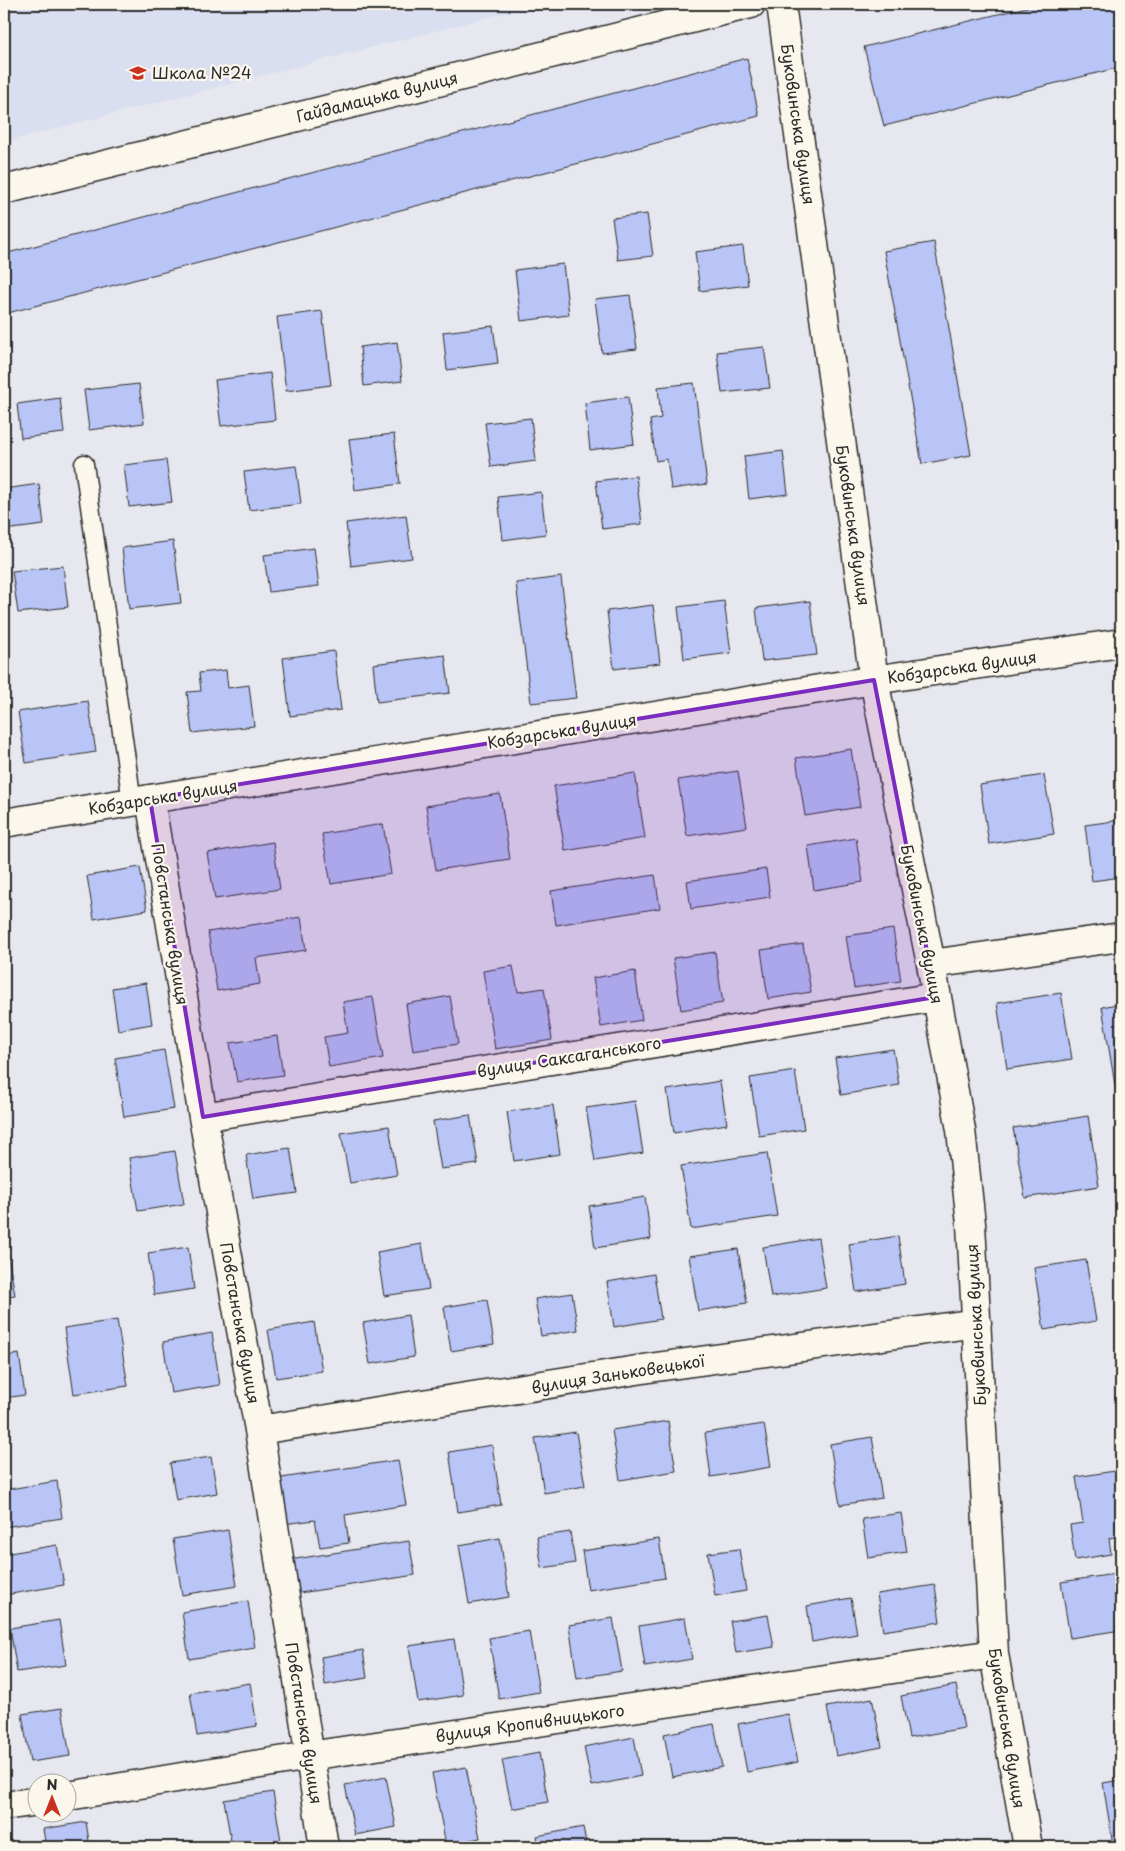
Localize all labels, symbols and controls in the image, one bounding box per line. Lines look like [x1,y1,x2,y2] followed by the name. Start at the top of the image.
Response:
[776,42,822,206] street label: Буковинська вулиця
[152,60,252,84] place label: Школа №24
[128,63,148,83] school or university icon: Школа №24
[293,64,460,128] street label: Гайдамацька вулиця
[831,443,877,607] street label: Буковинська вулиця
[886,644,1038,688] street label: Кобзарська вулиця
[486,706,638,754] street label: Кобзарська вулиця
[87,772,239,820] street label: Кобзарська вулиця
[146,841,196,1007] street label: Повстанська вулиця
[896,842,950,1006] street label: Буковинська вулиця
[475,1030,663,1082] street label: вулиця Саксаганського
[215,1240,267,1405] street label: Повстанська вулиця
[959,1243,991,1407] street label: Буковинська вулиця
[529,1347,708,1399] street label: вулиця Заньковецької
[280,1640,330,1806] street label: Повстанська вулиця
[983,1646,1033,1810] street label: Буковинська вулиця
[434,1697,626,1747] street label: вулиця Кропивницького
[28,1774,78,1824] north arrow
[46,1774,58,1795] text: N

